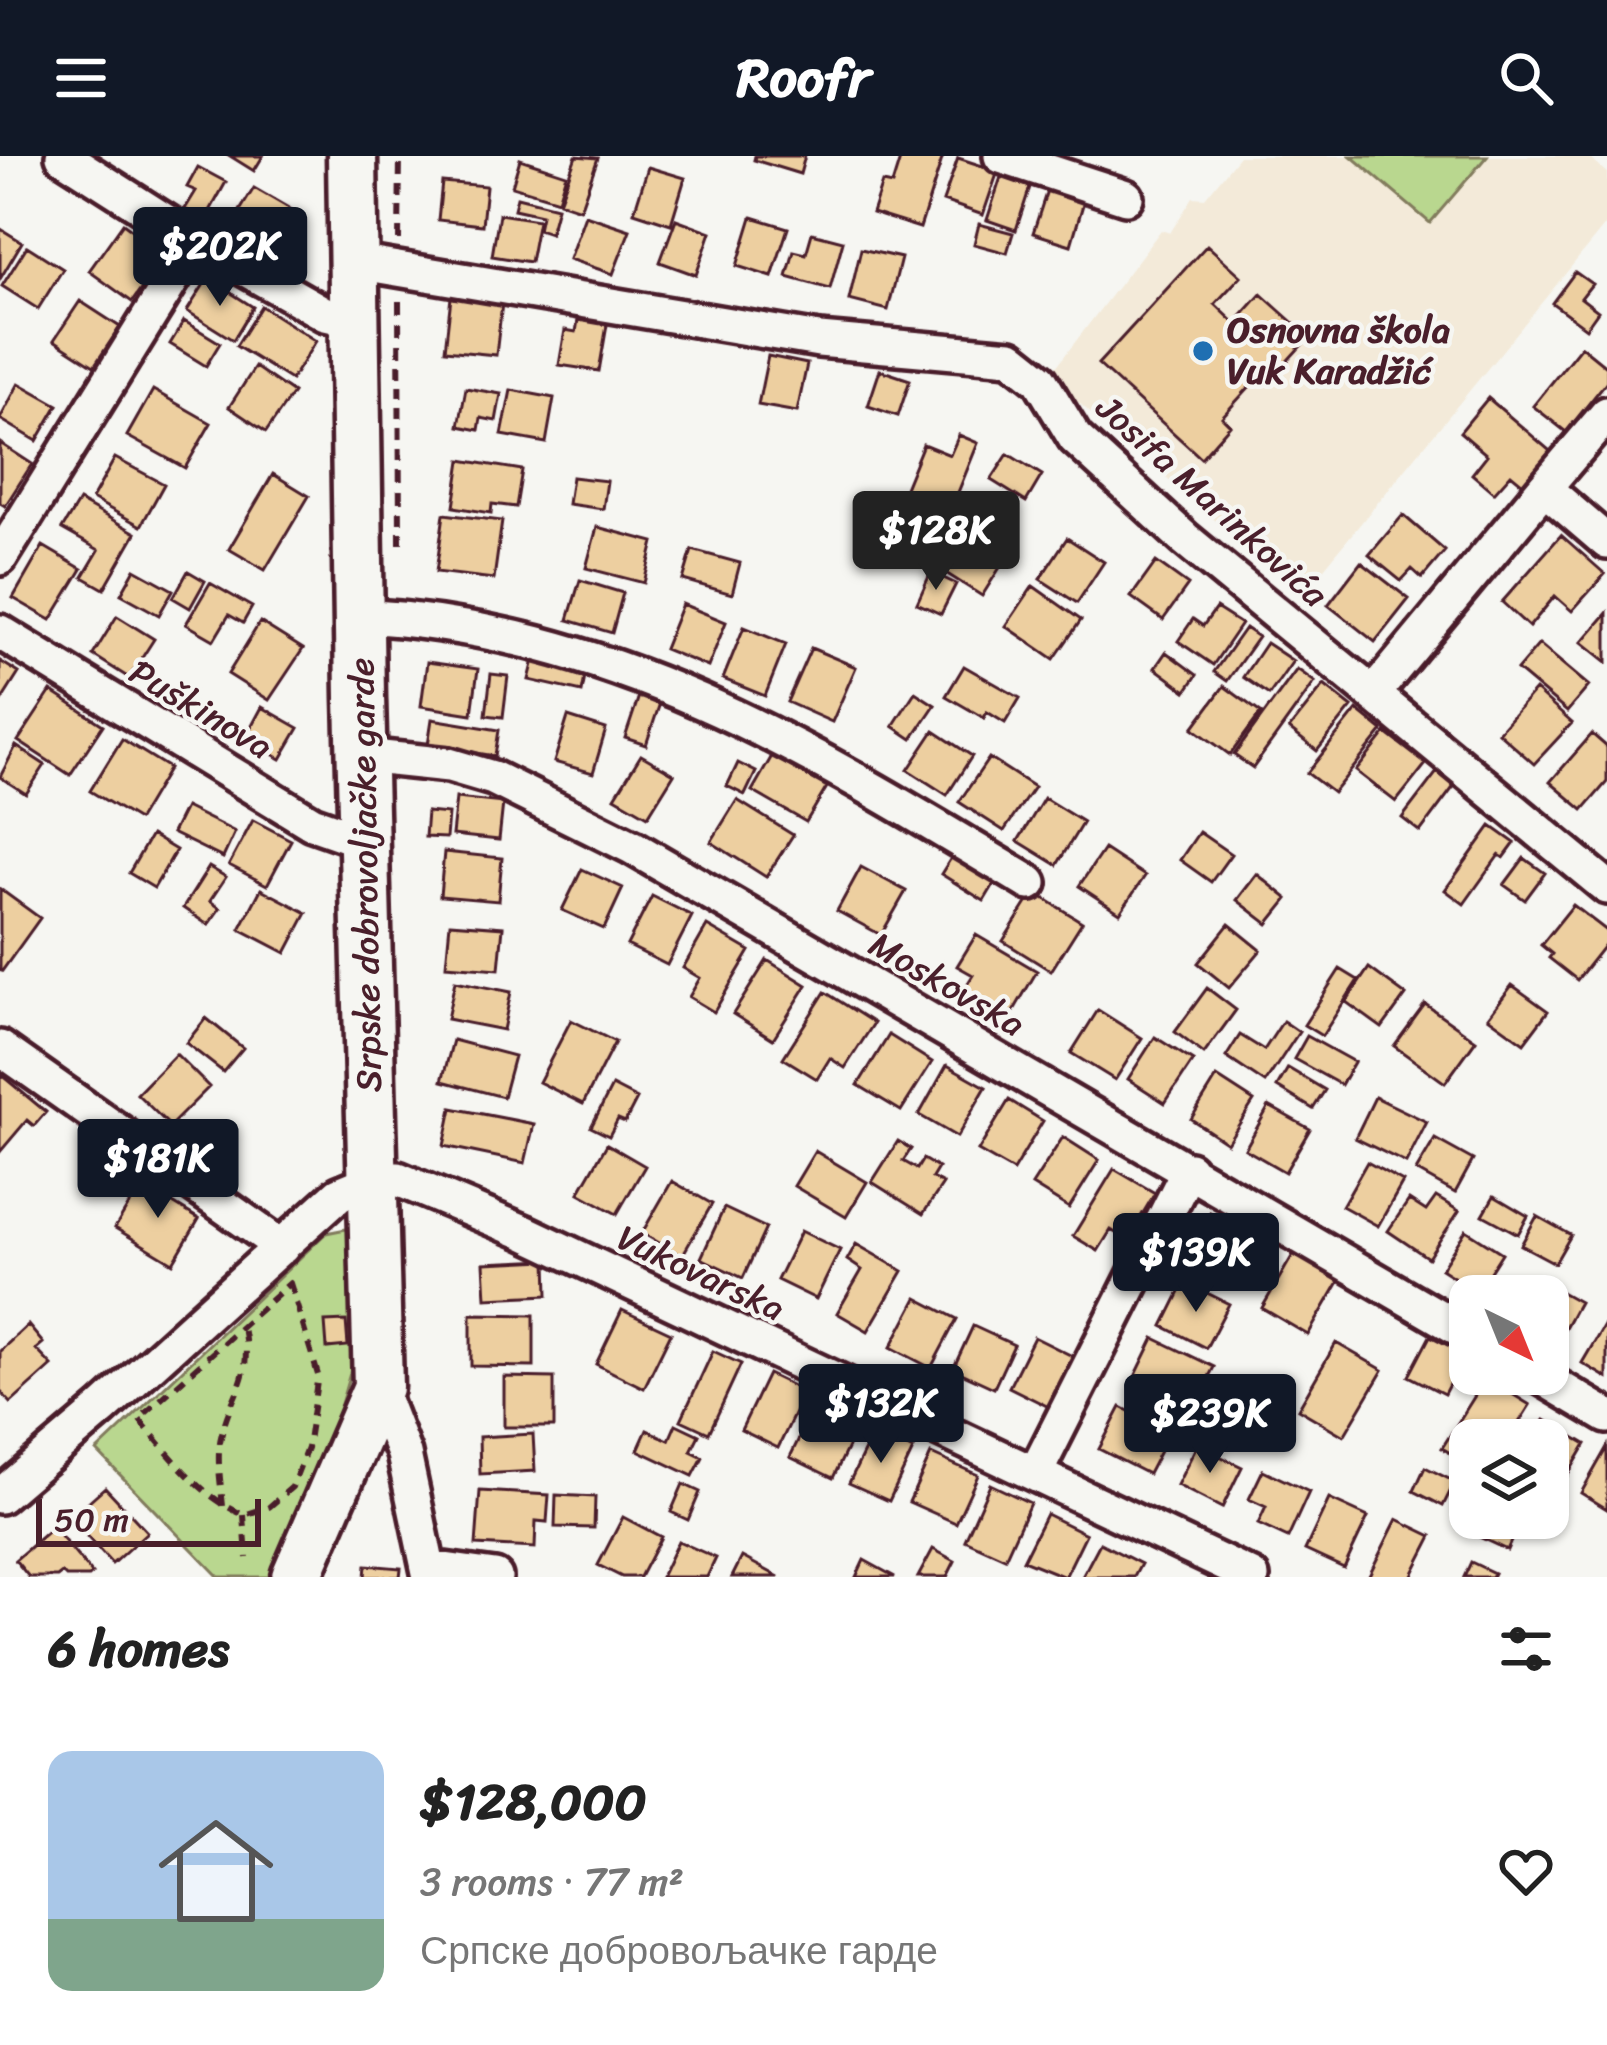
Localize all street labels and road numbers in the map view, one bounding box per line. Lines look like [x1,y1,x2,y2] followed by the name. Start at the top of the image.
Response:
[1079,377,1344,624] street label: Josifa Marinkovića
[116,641,286,777] street label: Puškinova
[329,657,401,1093] street label: Srpske dobrovoljačke garde
[856,913,1038,1055] street label: Moskovska
[606,1206,796,1340] street label: Vukovarska

